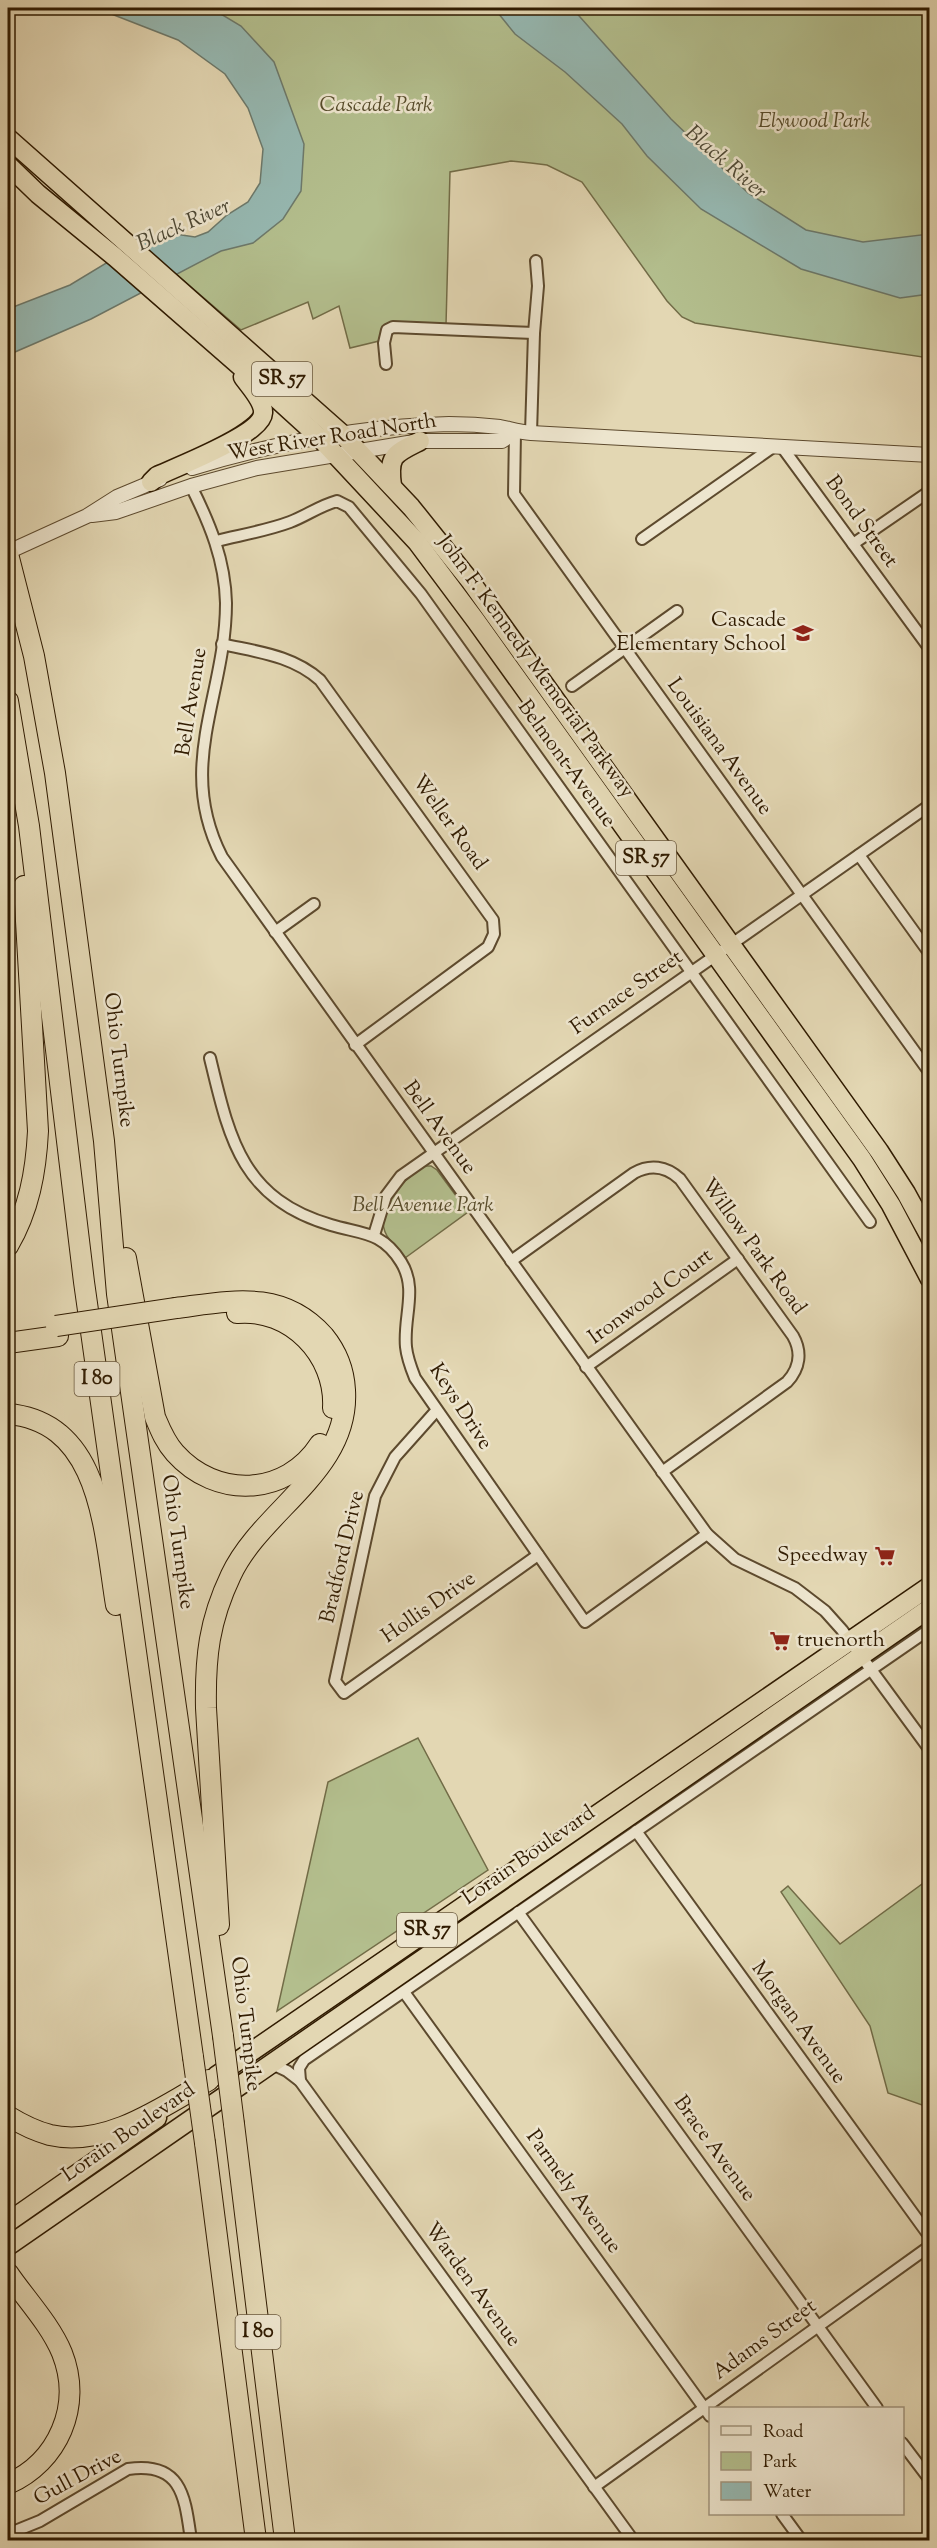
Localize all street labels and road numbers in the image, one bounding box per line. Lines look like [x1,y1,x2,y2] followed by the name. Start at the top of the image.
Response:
[252,362,312,396] road number: SR 57
[225,407,439,469] street label: West River Road North
[817,470,905,574] street label: Bond Street
[429,528,641,805] street label: John F. Kennedy Memorial Parkway
[169,646,215,758] street label: Bell Avenue
[659,672,779,822] street label: Louisiana Avenue
[509,694,623,834] street label: Belmont Avenue
[404,769,494,877] street label: Weller Road
[616,841,676,875] road number: SR 57
[565,943,689,1043] street label: Furnace Street
[95,991,141,1129] street label: Ohio Turnpike
[395,1075,483,1181] street label: Bell Avenue
[693,1172,813,1322] street label: Willow Park Road
[583,1242,719,1352] street label: Ironwood Court
[421,1358,499,1456] street label: Keys Drive
[74,1362,120,1396] road number: I 80
[153,1473,201,1611] street label: Ohio Turnpike
[313,1488,373,1626] street label: Bradford Drive
[376,1564,482,1652] street label: Hollis Drive
[456,1799,602,1913] street label: Lorain Boulevard
[397,1913,457,1947] road number: SR 57
[222,1955,268,2093] street label: Ohio Turnpike
[743,1955,853,2091] street label: Morgan Avenue
[56,2076,202,2190] street label: Lorain Boulevard
[665,2090,763,2208] street label: Brace Avenue
[518,2124,628,2260] street label: Parmely Avenue
[416,2216,528,2354] street label: Warden Avenue
[707,2292,823,2388] street label: Adams Street
[236,2315,280,2349] road number: I 80
[29,2442,127,2514] street label: Gull Drive

